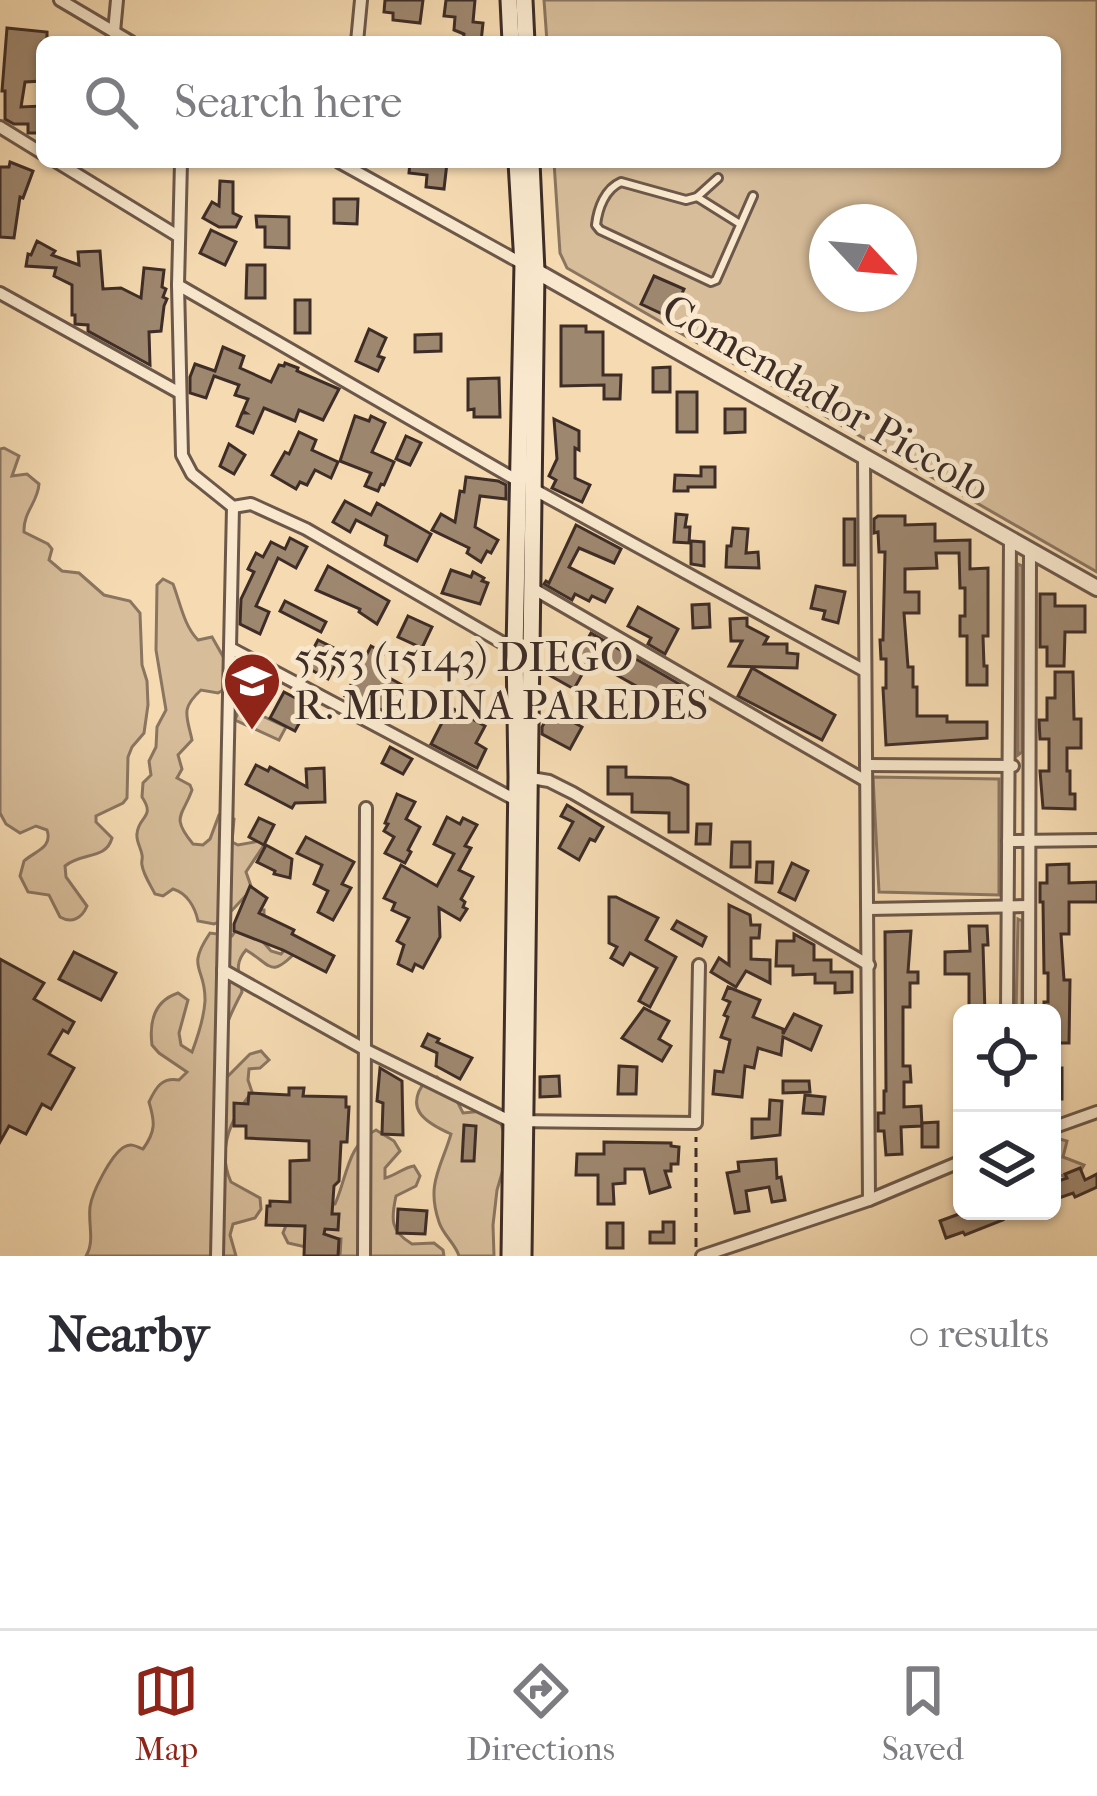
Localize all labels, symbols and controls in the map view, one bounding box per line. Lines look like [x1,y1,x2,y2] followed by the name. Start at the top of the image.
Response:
[36,36,1061,168] search box
[78,69,144,135] icon: search
[174,76,402,129] text: Search here
[809,204,917,312] north arrow
[653,284,999,512] street label: Comendador Piccolo
[294,633,708,730] place label: 5553 (15143) DIEGO R. MEDINA PAREDES
[221,650,283,732] school or university icon: 5553 (15143) DIEGO R. MEDINA PAREDES
[953,1004,1061,1220] map controls
[953,1004,1061,1112] button: locate
[953,1112,1061,1220] button: layers
[48,1304,209,1364] text: Nearby
[908,1311,1049,1357] text: 0 results
[133,1658,199,1769] tab: Map
[466,1658,615,1769] tab: Directions
[882,1658,964,1769] tab: Saved

